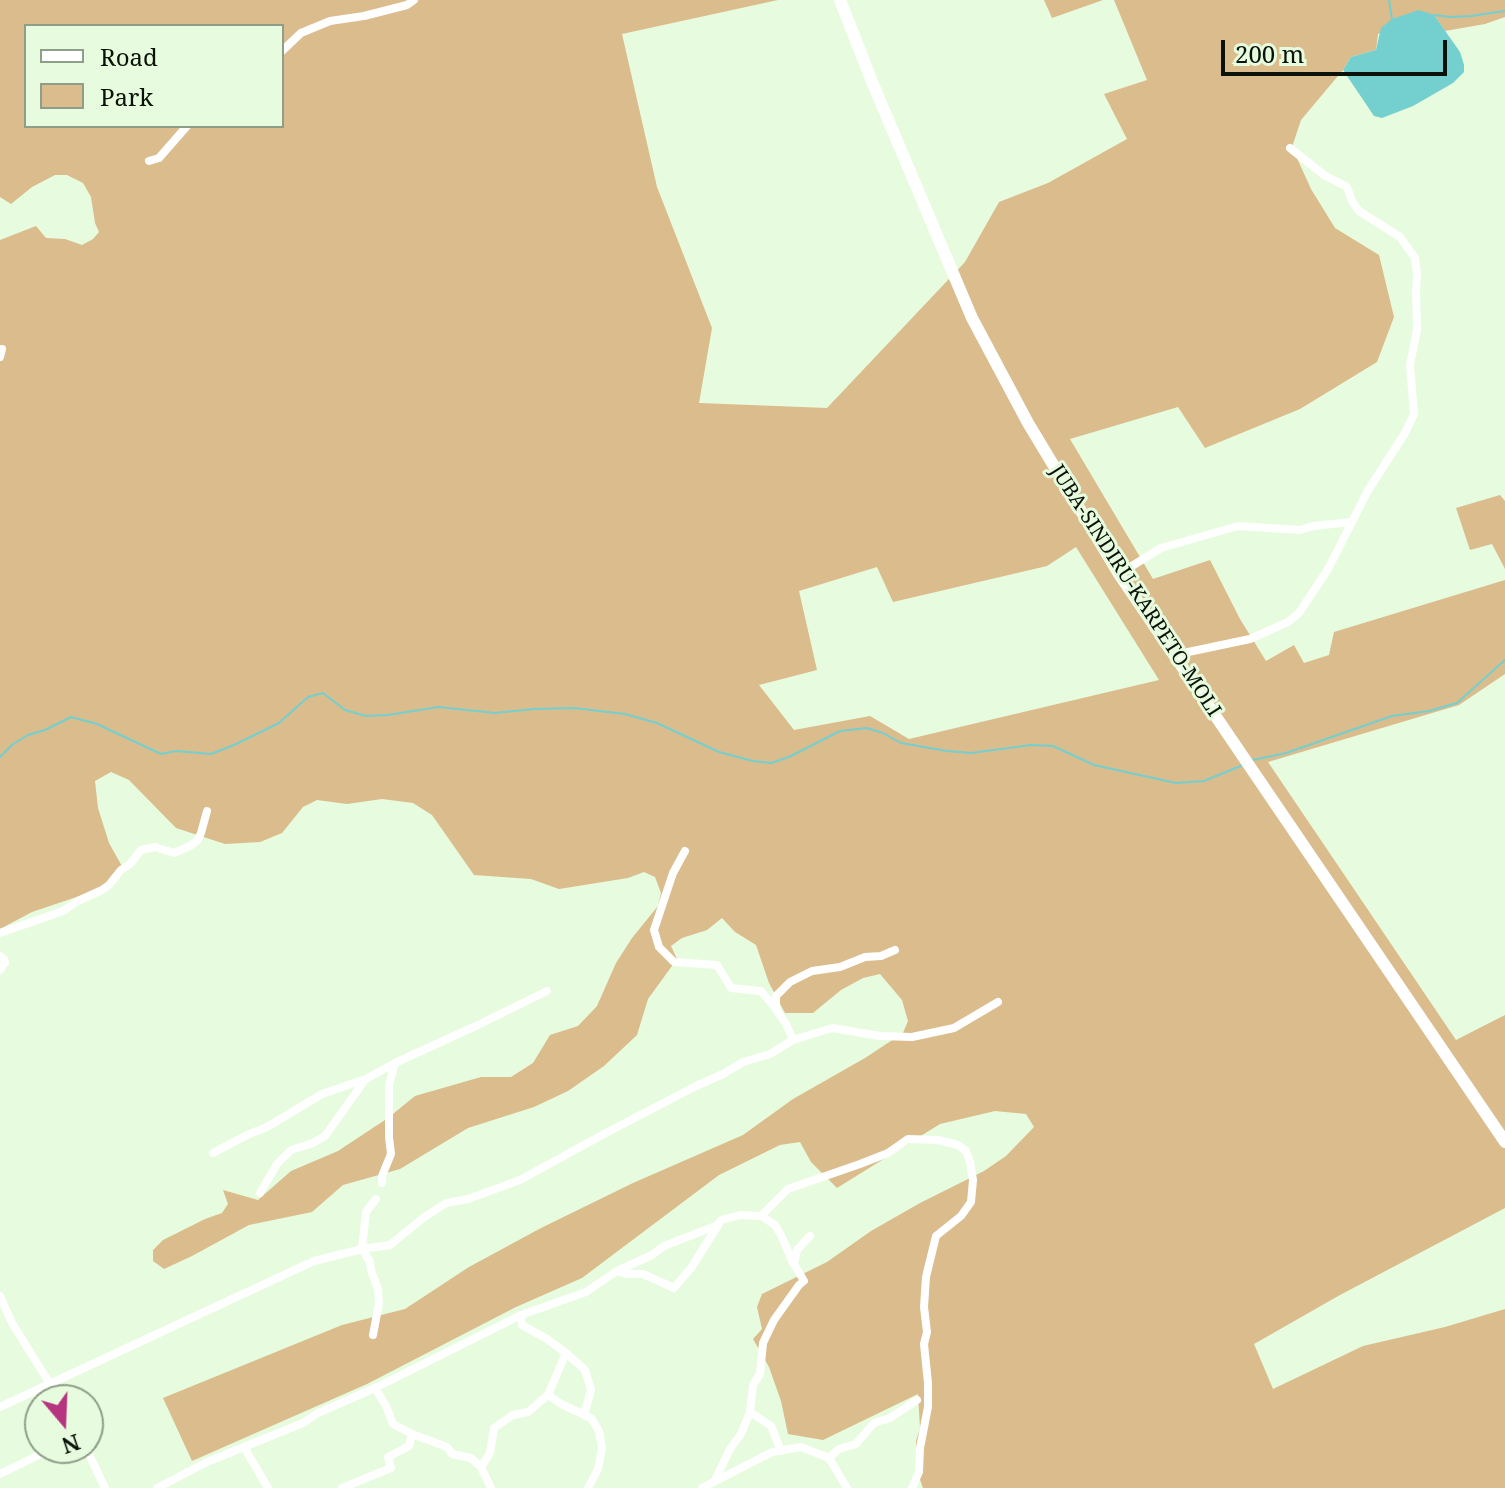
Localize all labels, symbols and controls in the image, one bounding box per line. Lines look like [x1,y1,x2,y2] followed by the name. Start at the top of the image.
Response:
[24,24,284,128] legend
[1225,24,1451,74] scale bar
[1235,37,1304,70] text: 200 m
[100,40,158,73] text: Road
[100,80,153,113] text: Park
[1045,461,1225,721] street label: JUBA-SINDIRU-KARPETO-MOLI
[24,1384,104,1464] north arrow
[58,1428,84,1462] text: N

